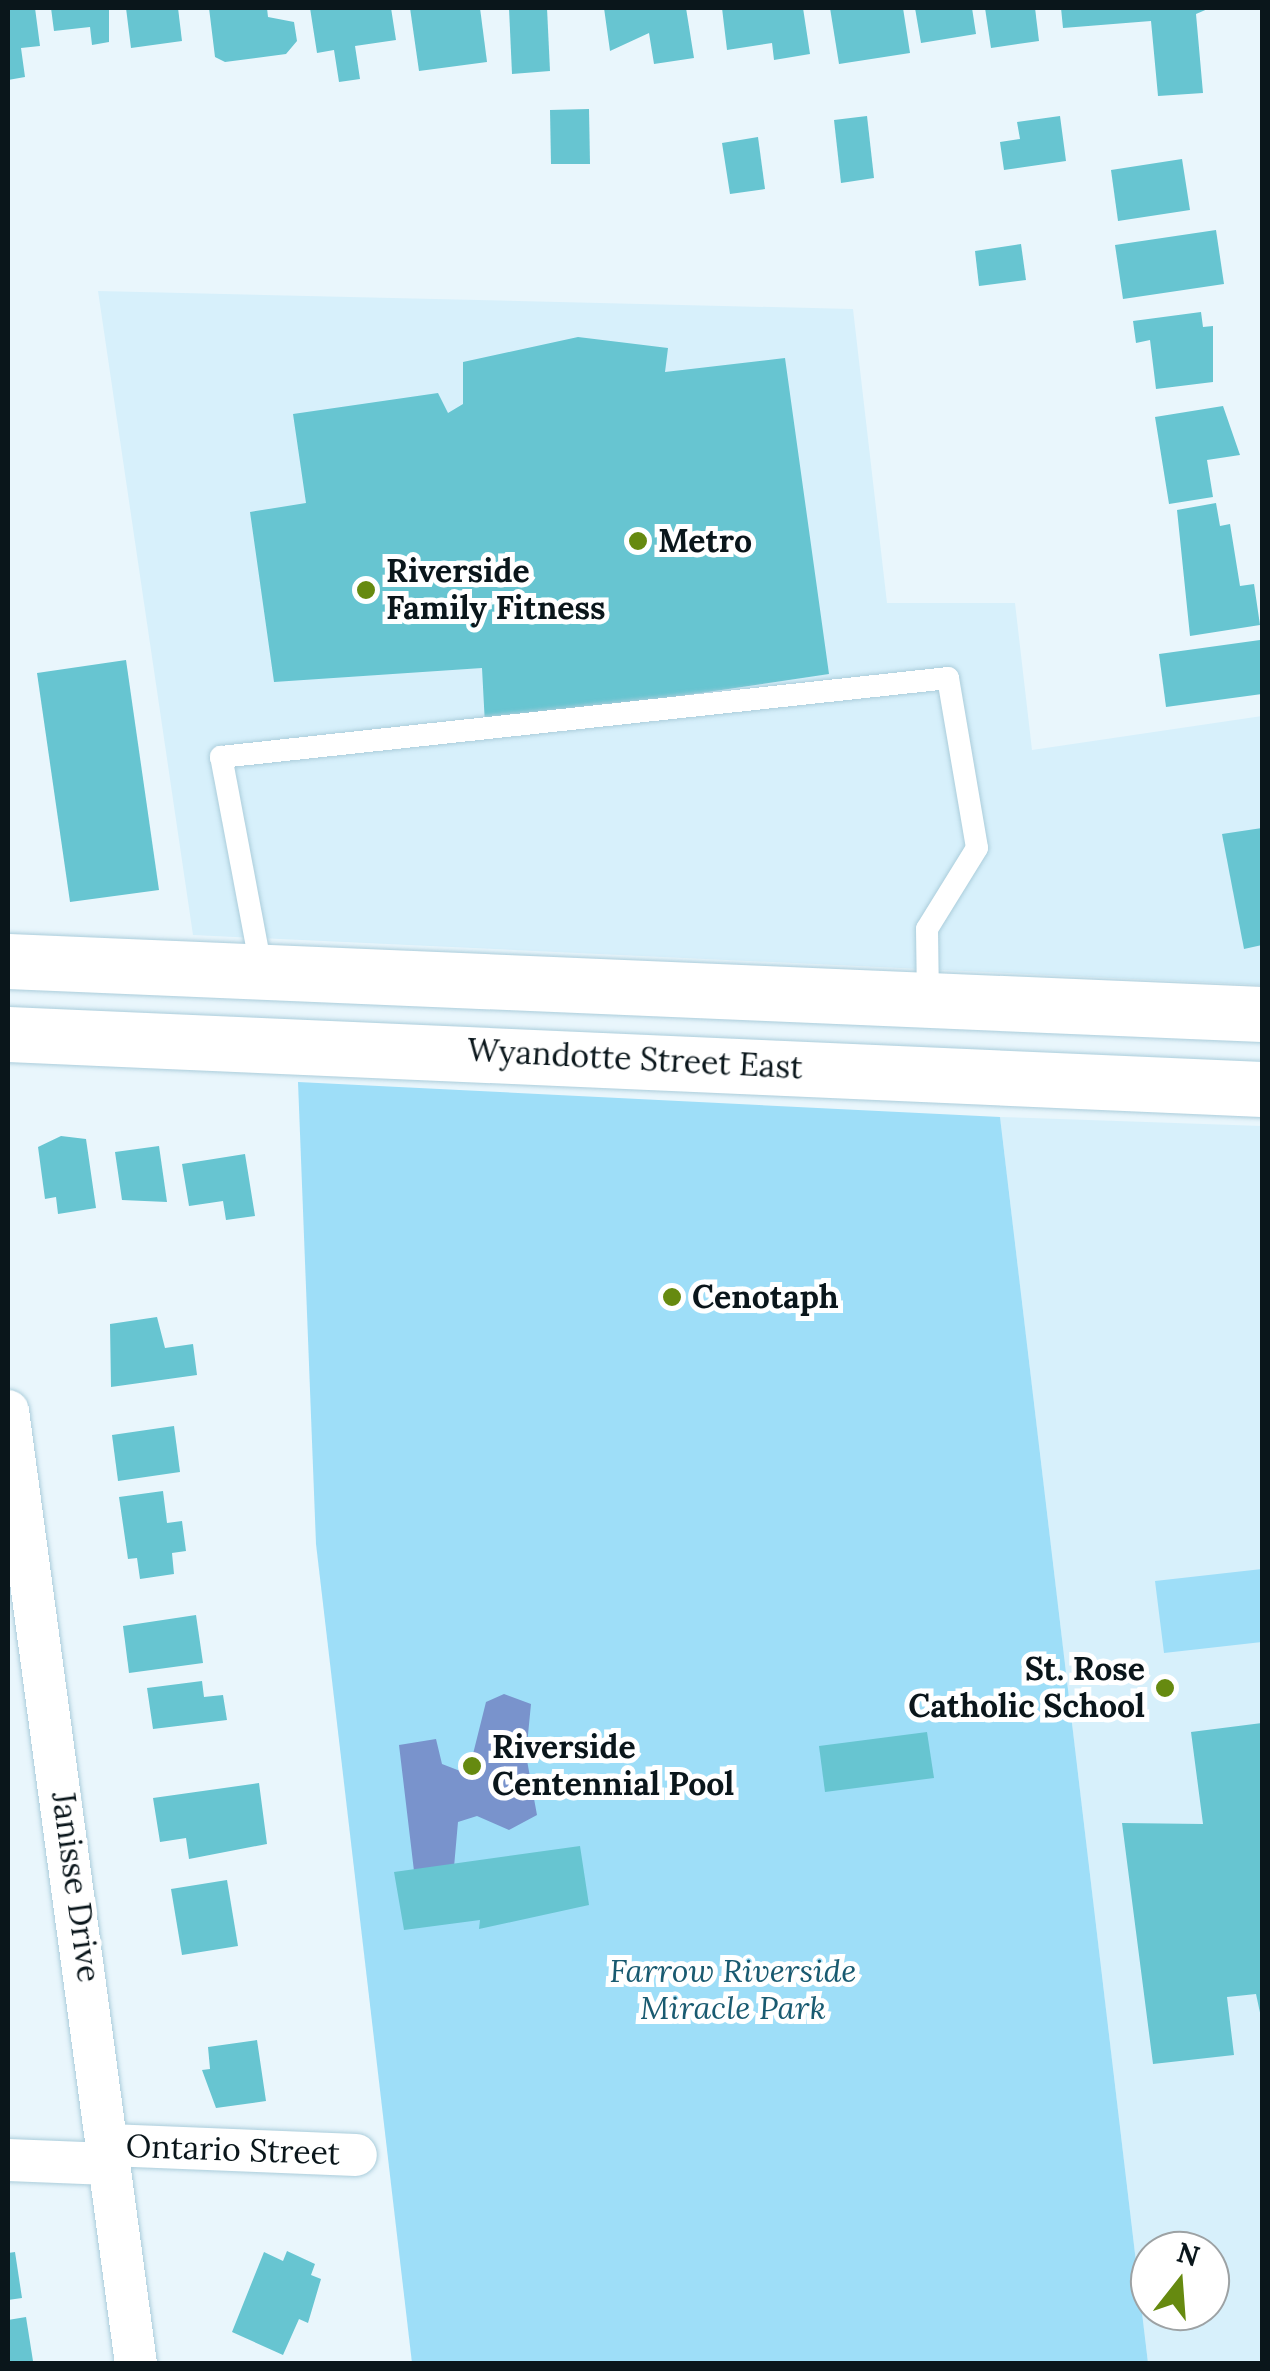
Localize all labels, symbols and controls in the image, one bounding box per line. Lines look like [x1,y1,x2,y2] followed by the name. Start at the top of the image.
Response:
[658,522,752,560] place label: Metro
[627,530,649,552] marker: Metro
[386,553,606,628] place label: Riverside Family Fitness
[355,579,377,601] marker: Riverside Family Fitness
[466,1031,804,1087] street label: Wyandotte Street East
[692,1278,839,1316] place label: Cenotaph
[661,1286,683,1308] marker: Cenotaph
[908,1651,1145,1726] place label: St. Rose Catholic School
[1154,1677,1176,1699] marker: St. Rose Catholic School
[492,1729,734,1804] place label: Riverside Centennial Pool
[461,1755,483,1777] marker: Riverside Centennial Pool
[44,1789,108,1985] street label: Janisse Drive
[609,1953,857,2028] park label: Farrow Riverside Miracle Park
[125,2127,341,2173] street label: Ontario Street
[1130,2231,1230,2331] north arrow
[1173,2234,1204,2275] text: N

